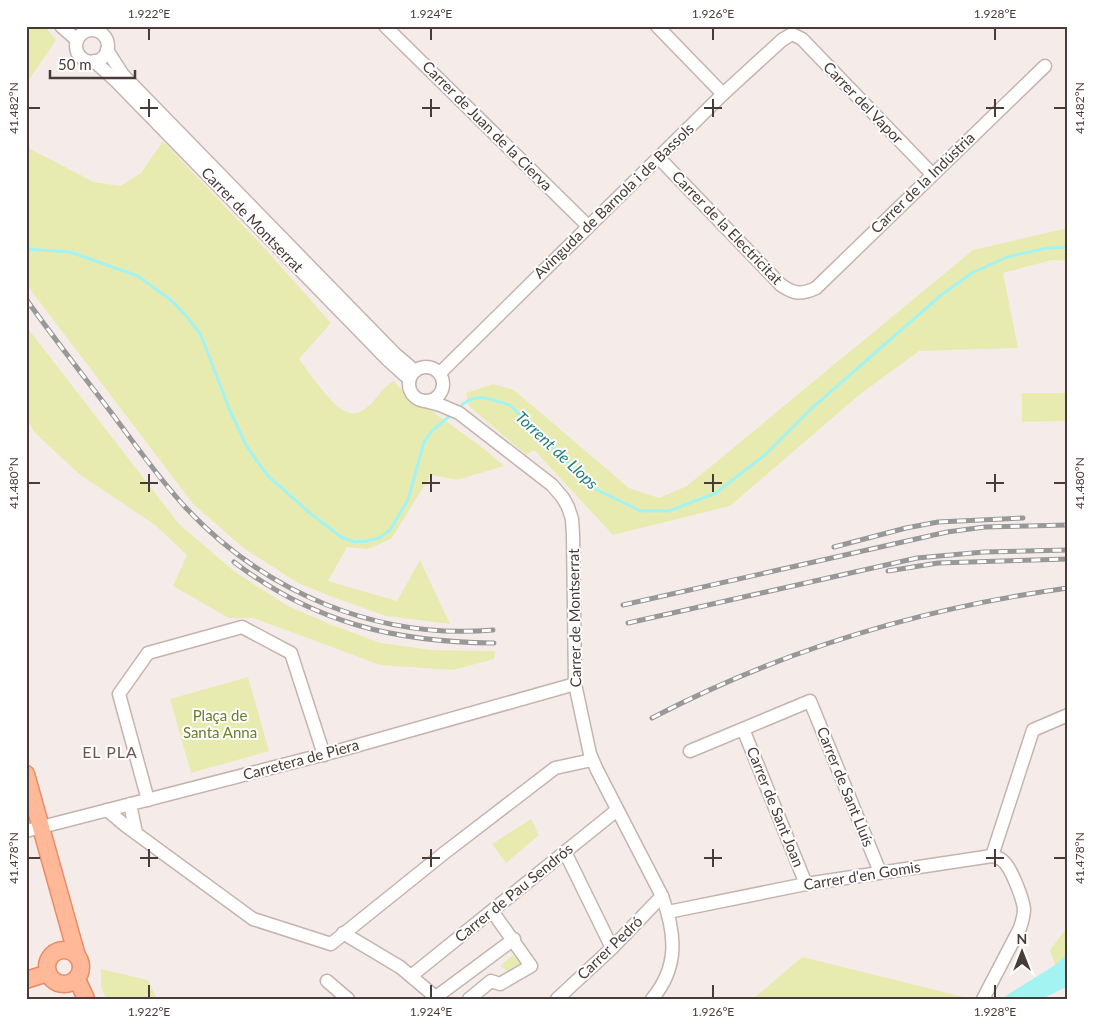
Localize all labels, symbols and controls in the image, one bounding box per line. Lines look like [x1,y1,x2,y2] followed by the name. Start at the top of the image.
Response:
[128,6,170,21] text: 1.922°E
[410,6,452,21] text: 1.924°E
[692,6,734,21] text: 1.926°E
[974,6,1016,21] text: 1.928°E
[50,48,135,80] scale bar
[58,55,92,73] text: 50 m
[419,57,556,194] street label: Carrer de Juan de la Cierva
[820,58,908,147] street label: Carrer del Vapor
[6,82,21,134] text: 41.482°N
[1072,82,1087,134] text: 41.482°N
[529,119,697,282] street label: Avinguda de Barnola i de Bassols
[867,128,978,237] street label: Carrer de la Indústria
[198,163,308,276] street label: Carrer de Montserrat
[669,167,787,288] street label: Carrer de la Electricitat
[512,407,603,493] water label: Torrent de Llops
[6,457,21,509] text: 41.480°N
[1072,457,1087,509] text: 41.480°N
[564,548,584,688] street label: Carrer de Montserrat
[183,706,257,741] park label: Plaça de Santa Anna
[814,724,878,849] street label: Carrer de Sant Lluís
[241,735,361,783] street label: Carretera de Piera
[82,742,138,761] district label: EL PLA
[744,744,808,869] street label: Carrer de Sant Joan
[6,832,21,884] text: 41.478°N
[1072,832,1087,884] text: 41.478°N
[451,839,576,945] street label: Carrer de Pau Sendrós
[802,857,922,893] street label: Carrer d'en Gomis
[573,912,646,983] street label: Carrer Pedró
[996,928,1046,978] north arrow
[1017,930,1027,947] text: N
[128,1004,170,1019] text: 1.922°E
[410,1004,452,1019] text: 1.924°E
[692,1004,734,1019] text: 1.926°E
[974,1004,1016,1019] text: 1.928°E

